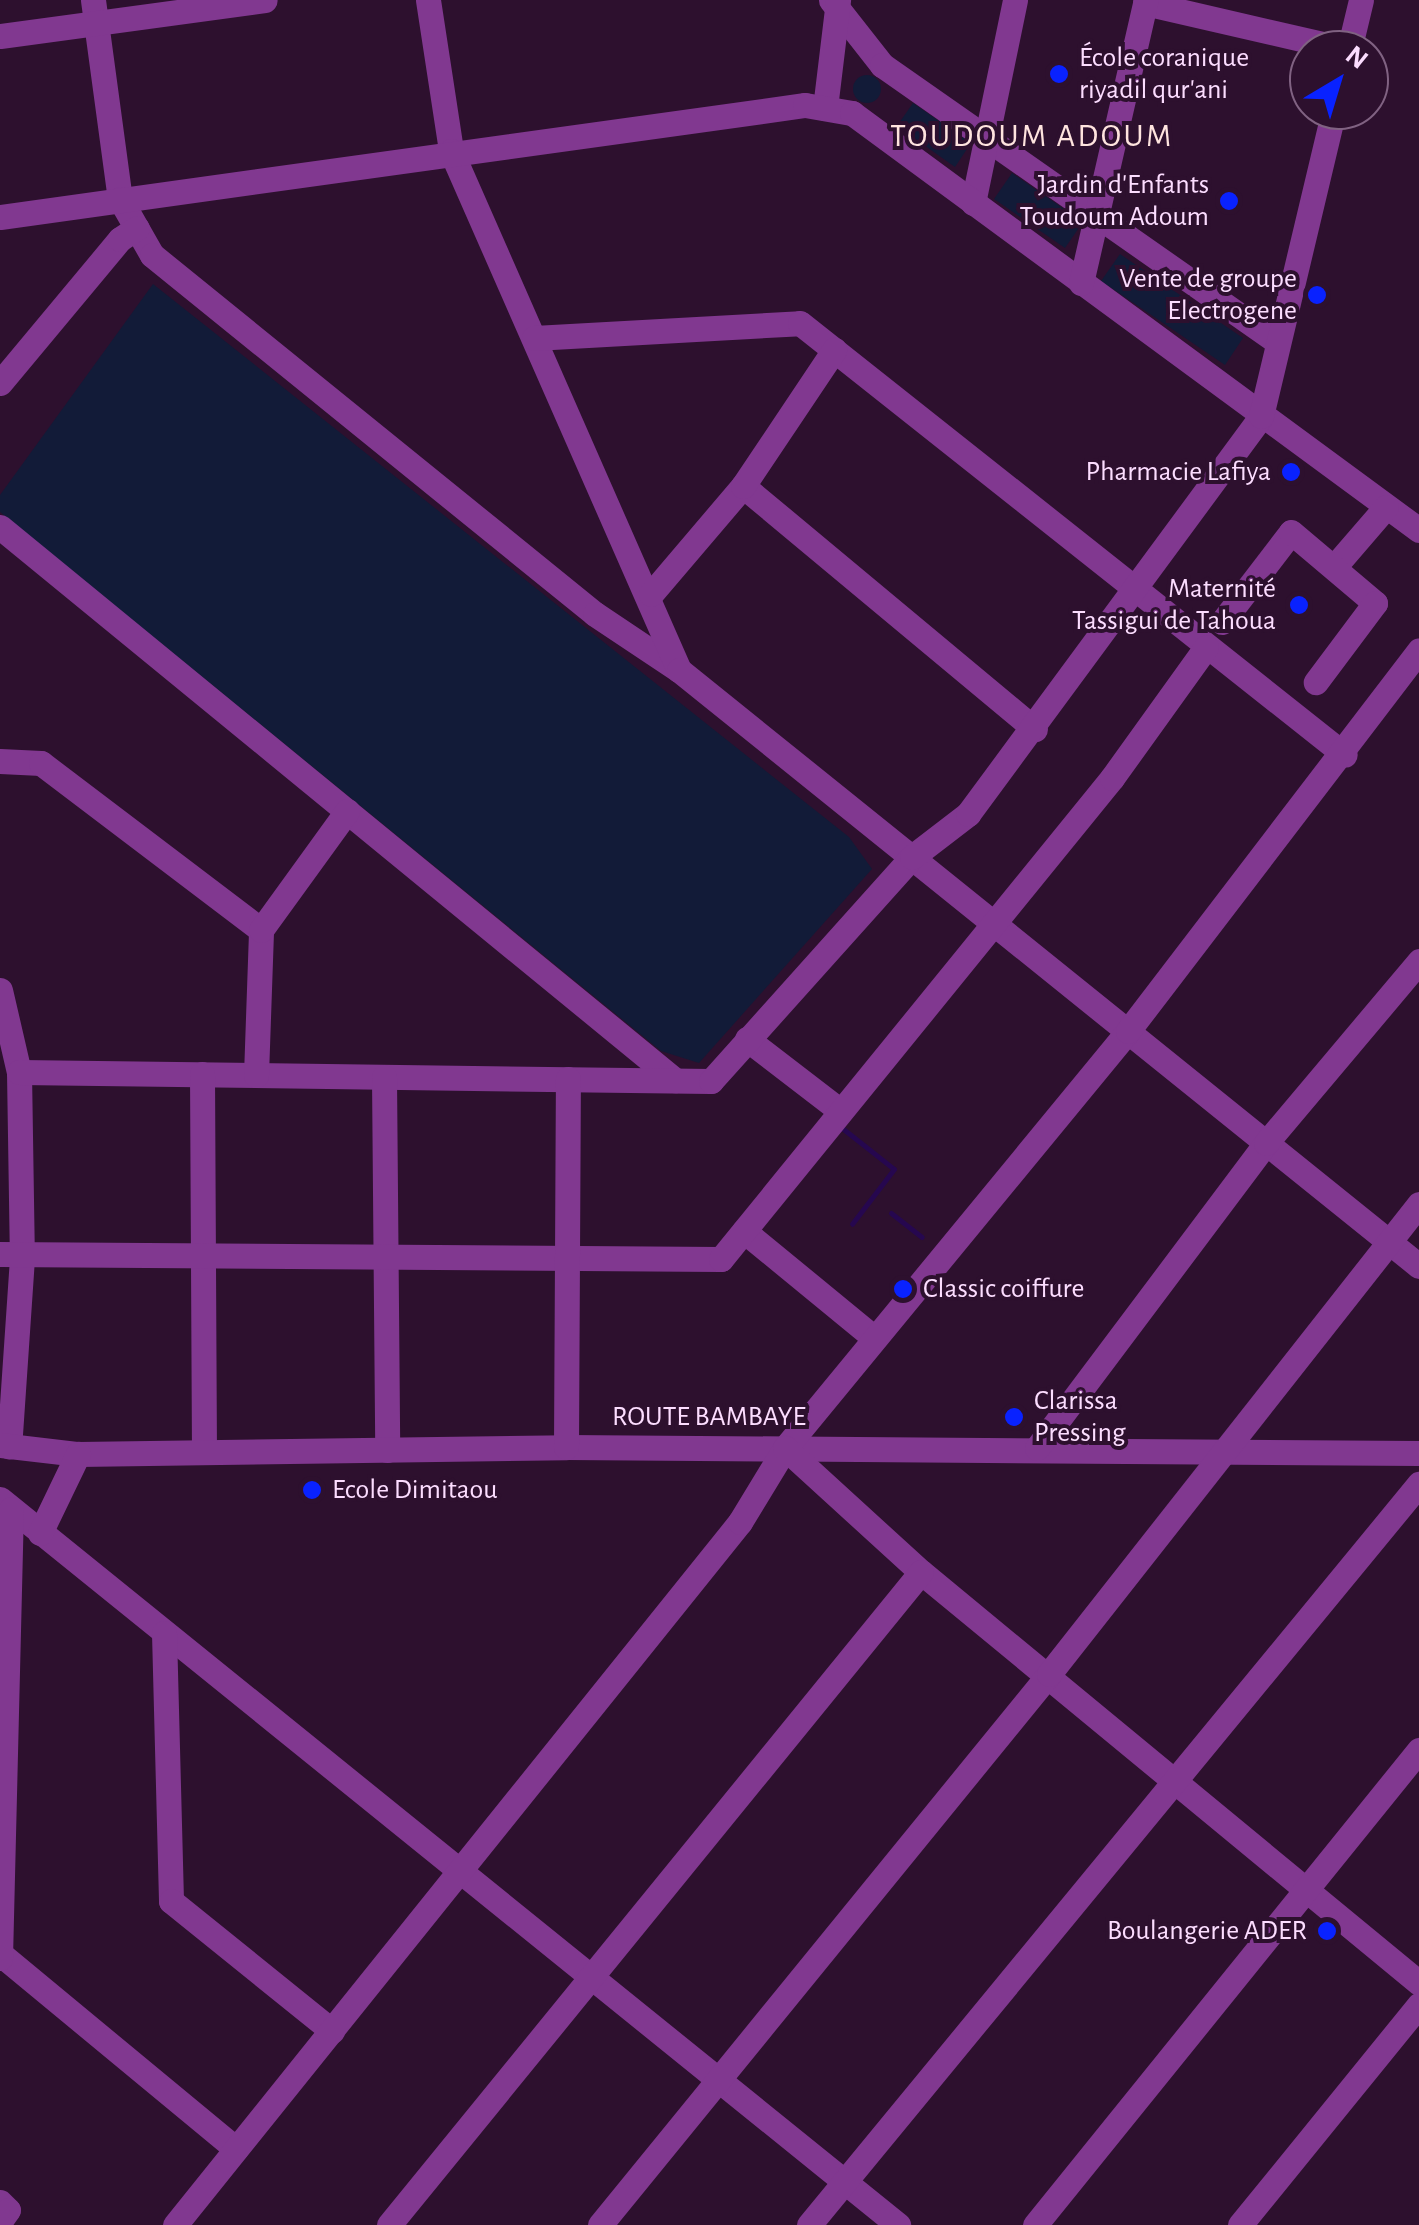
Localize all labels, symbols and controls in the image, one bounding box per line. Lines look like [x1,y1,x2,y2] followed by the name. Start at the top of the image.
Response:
[1289,30,1389,130] north arrow
[1079,41,1249,107] place label: École coranique riyadil qur'ani
[1340,41,1373,75] text: N
[1048,63,1070,85] marker: École coranique riyadil qur'ani
[890,117,1174,155] district label: TOUDOUM ADOUM
[1020,168,1209,234] place label: Jardin d'Enfants Toudoum Adoum
[1218,190,1240,212] marker: Jardin d'Enfants Toudoum Adoum
[1119,262,1297,328] place label: Vente de groupe Electrogene
[1306,284,1328,306] marker: Vente de groupe Electrogene
[1086,455,1271,489] place label: Pharmacie Lafiya
[1280,461,1302,483] marker: Pharmacie Lafiya
[1072,572,1276,638] place label: Maternité Tassigui de Tahoua
[1286,592,1312,618] marker: Maternité Tassigui de Tahoua
[923,1272,1084,1306] place label: Classic coiffure
[892,1278,914,1300] marker: Classic coiffure
[1034,1384,1126,1450] place label: Clarissa Pressing
[612,1400,806,1434] street label: ROUTE BAMBAYE
[1003,1406,1025,1428] marker: Clarissa Pressing
[332,1473,498,1507] place label: Ecole Dimitaou
[301,1479,323,1501] marker: Ecole Dimitaou
[1107,1914,1307,1948] place label: Boulangerie ADER
[1316,1920,1338,1942] marker: Boulangerie ADER

